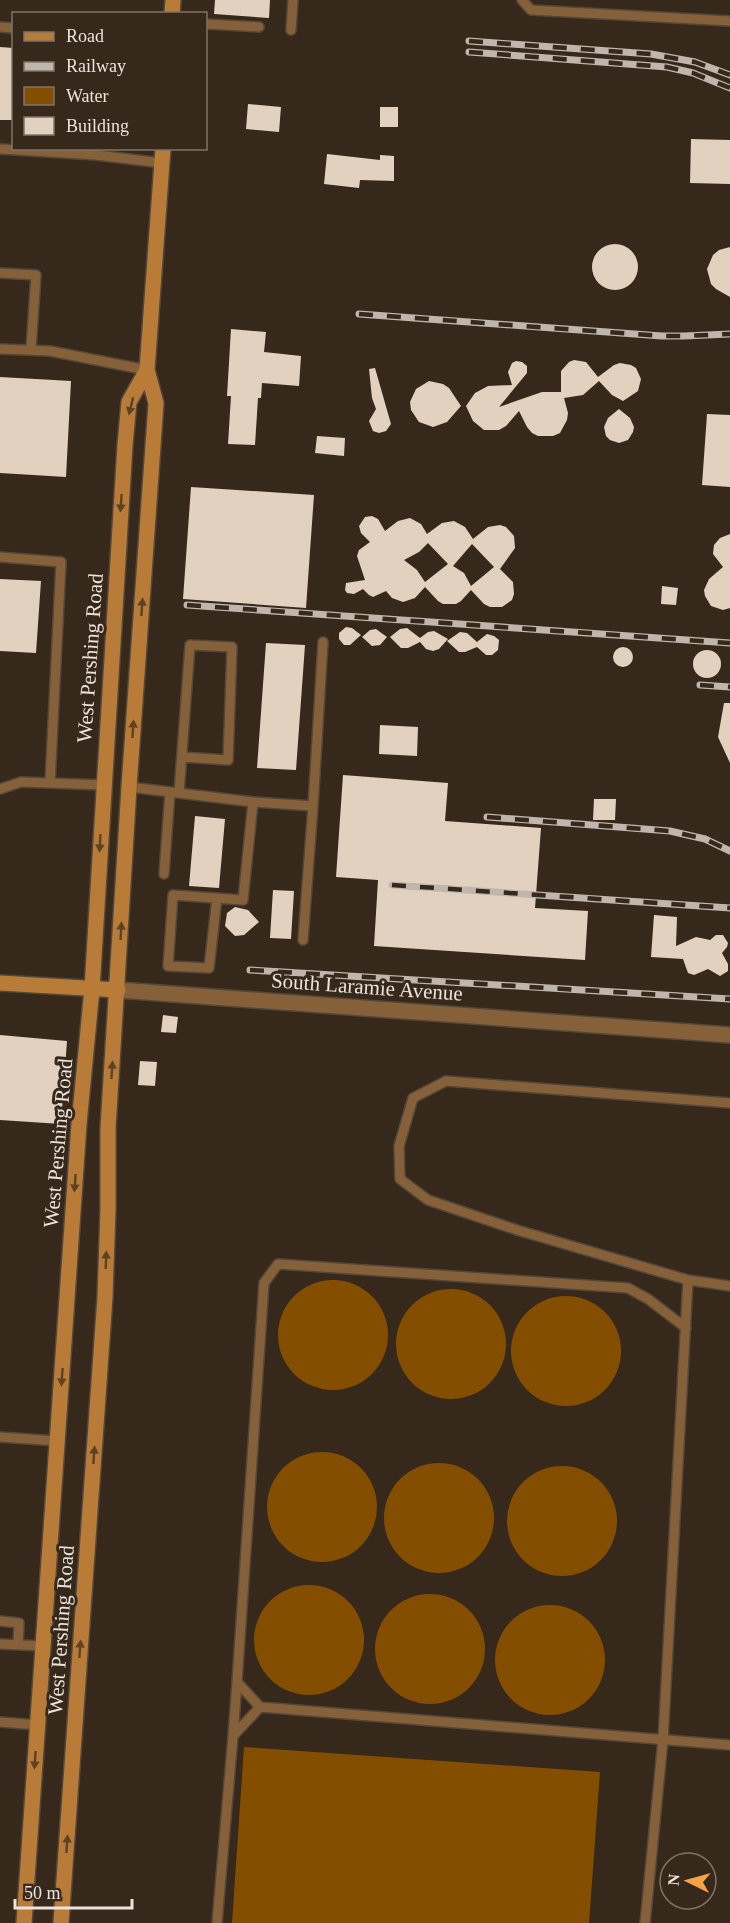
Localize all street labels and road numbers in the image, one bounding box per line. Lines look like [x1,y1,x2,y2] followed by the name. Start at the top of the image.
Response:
[72,572,108,744] street label: West Pershing Road
[270,968,464,1006] street label: South Laramie Avenue
[39,1057,77,1229] street label: West Pershing Road
[43,1544,79,1716] street label: West Pershing Road

